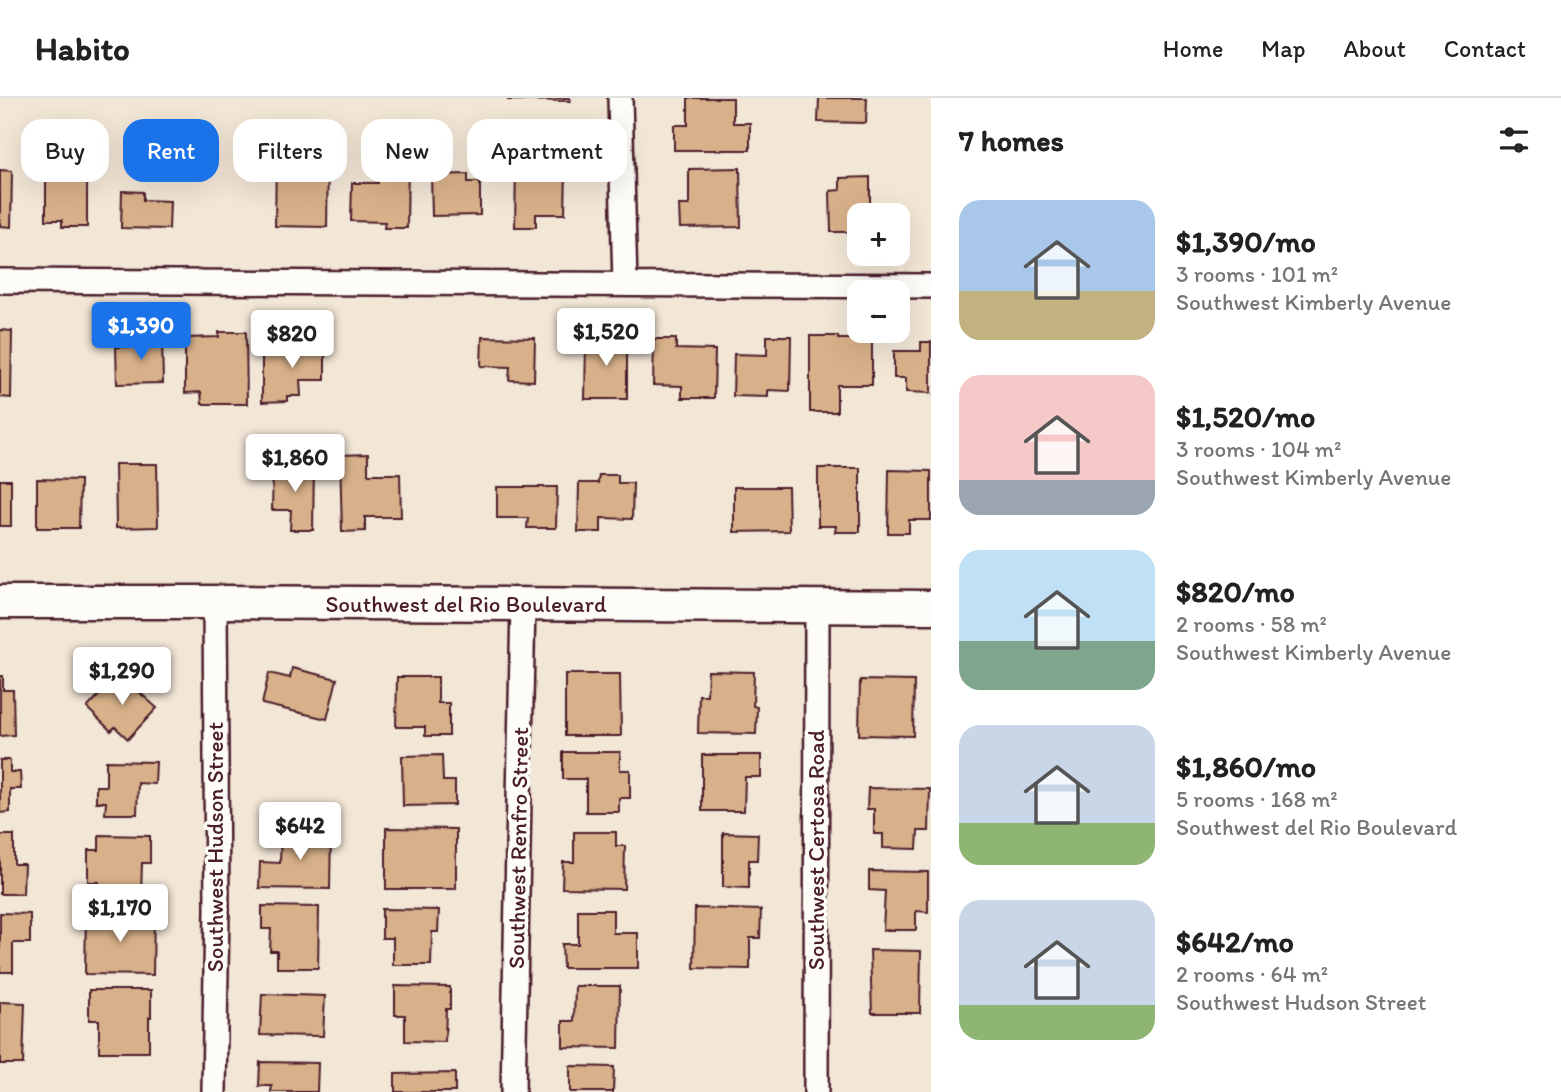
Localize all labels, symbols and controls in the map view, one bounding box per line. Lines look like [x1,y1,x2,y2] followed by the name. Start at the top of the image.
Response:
[35,29,130,68] text: Habito
[1163,34,1223,63] text: Home
[1261,34,1305,63] text: Map
[1343,34,1406,63] text: About
[1444,34,1526,63] text: Contact
[21,119,109,182] chip: Buy
[123,119,219,182] chip: Rent
[233,119,347,182] chip: Filters
[361,119,453,182] chip: New
[467,119,627,182] chip: Apartment
[1495,121,1533,159] icon: filters
[959,122,1064,159] text: 7 homes
[847,203,910,343] map controls
[847,203,910,266] button: +
[1176,223,1316,260] text: $1,390/mo
[1015,228,1099,312] icon: home
[1176,260,1338,288] text: 3 rooms · 101 m²
[847,280,910,343] button: −
[1176,288,1451,316] text: Southwest Kimberly Avenue
[84,302,198,362] pin: $1,390
[549,308,663,368] pin: $1,520
[251,310,333,370] pin: $820
[108,311,174,339] text: $1,390
[573,317,639,345] text: $1,520
[267,319,317,347] text: $820
[1176,398,1315,435] text: $1,520/mo
[1015,403,1099,487] icon: home
[238,434,352,494] pin: $1,860
[1176,435,1341,463] text: 3 rooms · 104 m²
[262,443,328,471] text: $1,860
[1176,463,1451,491] text: Southwest Kimberly Avenue
[1176,573,1295,610] text: $820/mo
[1015,578,1099,662] icon: home
[325,590,607,618] street label: Southwest del Rio Boulevard
[1176,610,1327,638] text: 2 rooms · 58 m²
[1176,638,1451,666] text: Southwest Kimberly Avenue
[65,648,179,707] pin: $1,290
[89,656,155,684] text: $1,290
[201,721,229,972] street label: Southwest Hudson Street
[502,726,534,969] street label: Southwest Renfro Street
[802,729,830,970] street label: Southwest Certosa Road
[1176,748,1316,785] text: $1,860/mo
[1015,753,1099,837] icon: home
[1176,785,1338,813] text: 5 rooms · 168 m²
[259,802,341,862] pin: $642
[275,811,325,839] text: $642
[1176,813,1457,841] text: Southwest del Rio Boulevard
[63,884,177,944] pin: $1,170
[88,893,152,921] text: $1,170
[1176,923,1294,960] text: $642/mo
[1015,928,1099,1012] icon: home
[1176,960,1328,988] text: 2 rooms · 64 m²
[1176,988,1426,1016] text: Southwest Hudson Street

